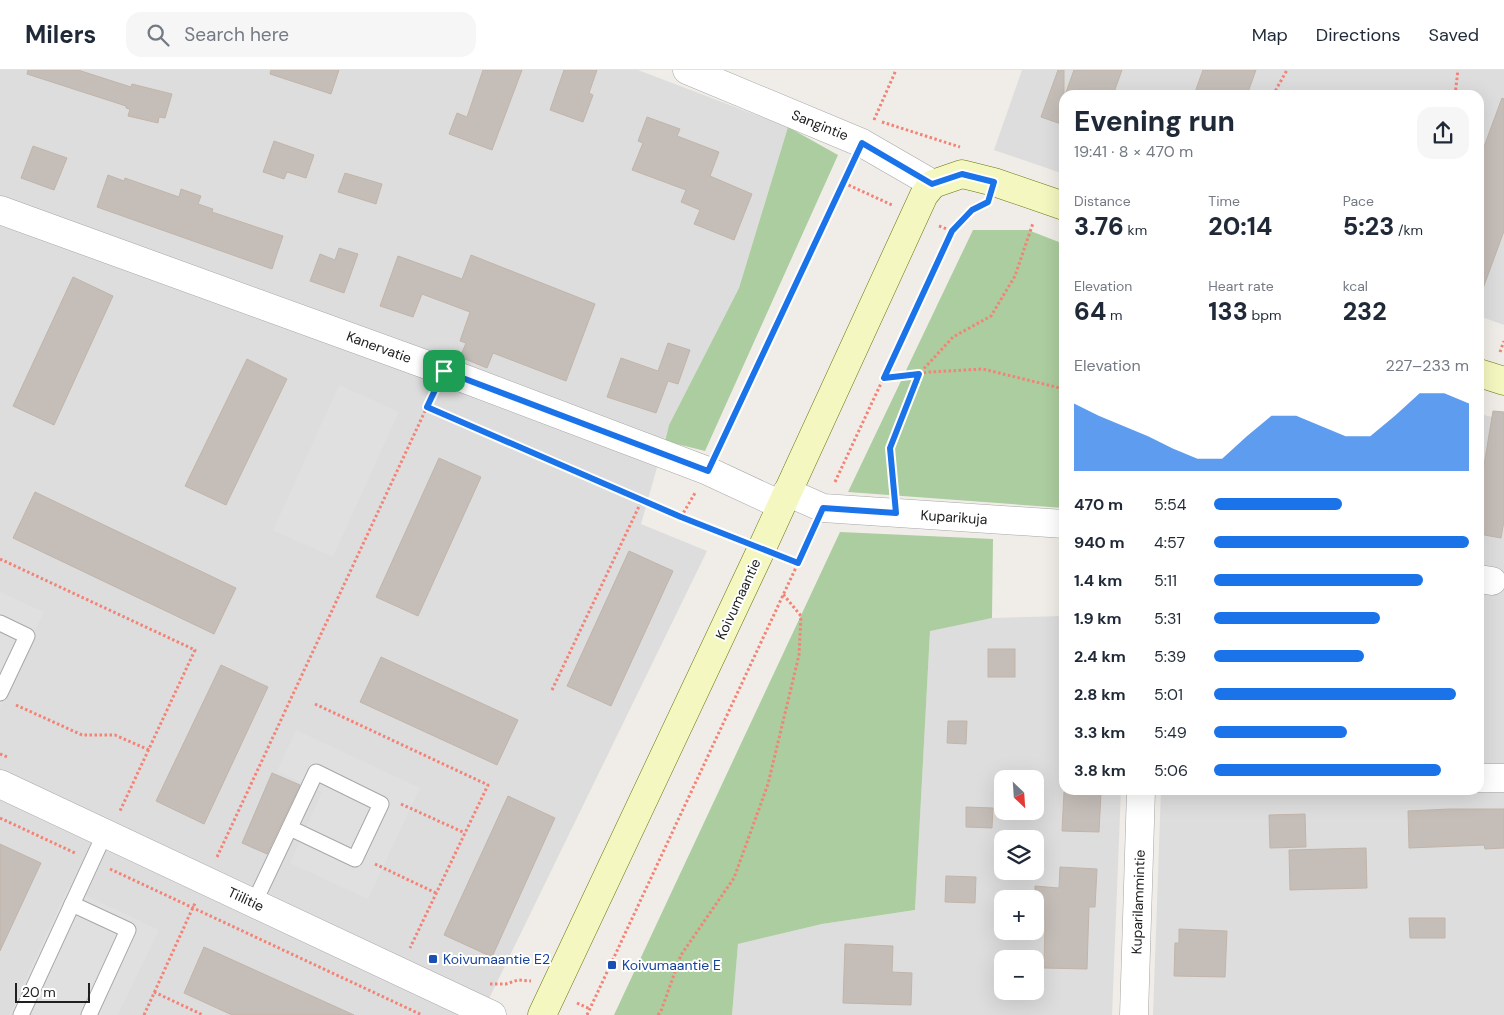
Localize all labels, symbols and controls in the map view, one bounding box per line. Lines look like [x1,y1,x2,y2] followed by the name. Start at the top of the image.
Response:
[126,12,476,57] search box
[25,19,96,50] text: Milers
[144,21,172,49] icon: search
[184,22,289,47] text: Search here
[1252,23,1288,47] text: Map
[1316,23,1401,47] text: Directions
[1429,23,1479,47] text: Saved
[1074,103,1235,140] text: Evening run
[789,105,851,145] street label: Sangintie
[1417,107,1469,159] button: share
[1074,141,1193,162] text: 19:41 · 8 × 470 m
[1074,192,1131,210] text: Distance
[1208,192,1240,210] text: Time
[1343,192,1374,210] text: Pace
[1074,210,1124,243] text: 3.76
[1208,210,1272,243] text: 20:14
[1343,210,1394,243] text: 5:23
[1124,221,1147,239] text: km
[1394,221,1423,239] text: /km
[1074,277,1132,295] text: Elevation
[1208,277,1274,295] text: Heart rate
[1343,277,1368,295] text: kcal
[1074,295,1106,328] text: 64
[1208,295,1248,328] text: 133
[1343,295,1387,328] text: 232
[1106,306,1122,324] text: m
[1248,306,1282,324] text: bpm
[344,327,414,367] street label: Kanervatie
[423,350,465,392] pin
[1074,355,1141,376] text: Elevation
[1385,355,1469,376] text: 227–233 m
[430,357,458,385] icon: arrive
[1074,494,1123,515] text: 470 m
[1154,494,1186,515] text: 5:54
[920,506,988,528] street label: Kuparikuja
[1074,532,1125,553] text: 940 m
[1154,532,1185,553] text: 4:57
[711,556,765,642] street label: Koivumaantie
[1074,570,1122,591] text: 1.4 km
[1154,570,1177,591] text: 5:11
[1074,608,1122,629] text: 1.9 km
[1154,608,1181,629] text: 5:31
[1074,646,1126,667] text: 2.4 km
[1154,646,1186,667] text: 5:39
[1074,684,1125,705] text: 2.8 km
[1154,684,1183,705] text: 5:01
[1074,722,1125,743] text: 3.3 km
[1154,722,1187,743] text: 5:49
[1074,760,1126,781] text: 3.8 km
[1154,760,1188,781] text: 5:06
[994,770,1044,820] north arrow
[994,770,1044,1000] map controls
[994,830,1044,880] button: layers
[1127,849,1149,955] street label: Kuparilammintie
[225,883,267,915] street label: Tiilitie
[994,890,1044,940] button: +
[443,950,550,968] place label: Koivumaantie E2
[994,950,1044,1000] button: −
[427,953,439,965] marker: Koivumaantie E2
[622,956,721,974] place label: Koivumaantie E
[606,959,618,971] marker: Koivumaantie E
[15,980,90,1003] scale bar
[22,983,56,1001] text: 20 m

